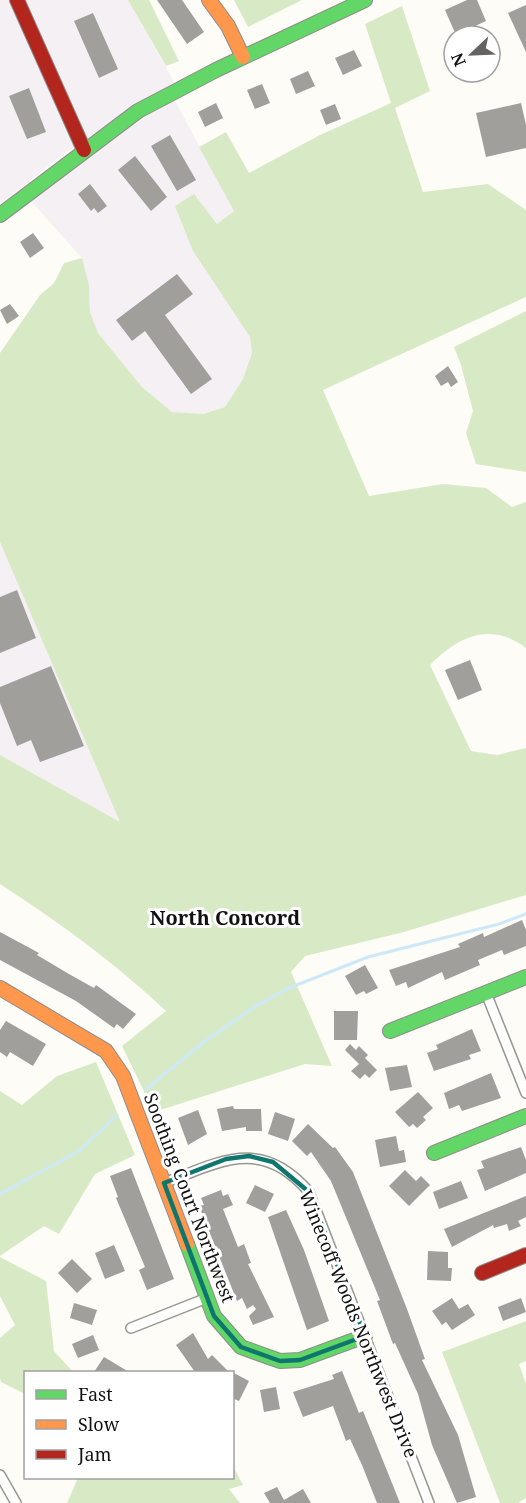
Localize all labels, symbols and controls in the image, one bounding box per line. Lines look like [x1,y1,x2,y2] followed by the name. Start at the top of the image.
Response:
[442,24,502,84] north arrow
[445,49,471,70] text: N
[150,904,300,931] district label: North Concord
[139,1090,241,1306] street label: Soothing Court Northwest
[294,1186,424,1461] street label: Winecoff Woods Northwest Drive
[24,1371,234,1479] legend
[78,1382,113,1406] text: Fast
[78,1412,120,1436] text: Slow
[77,1442,112,1466] text: Jam

